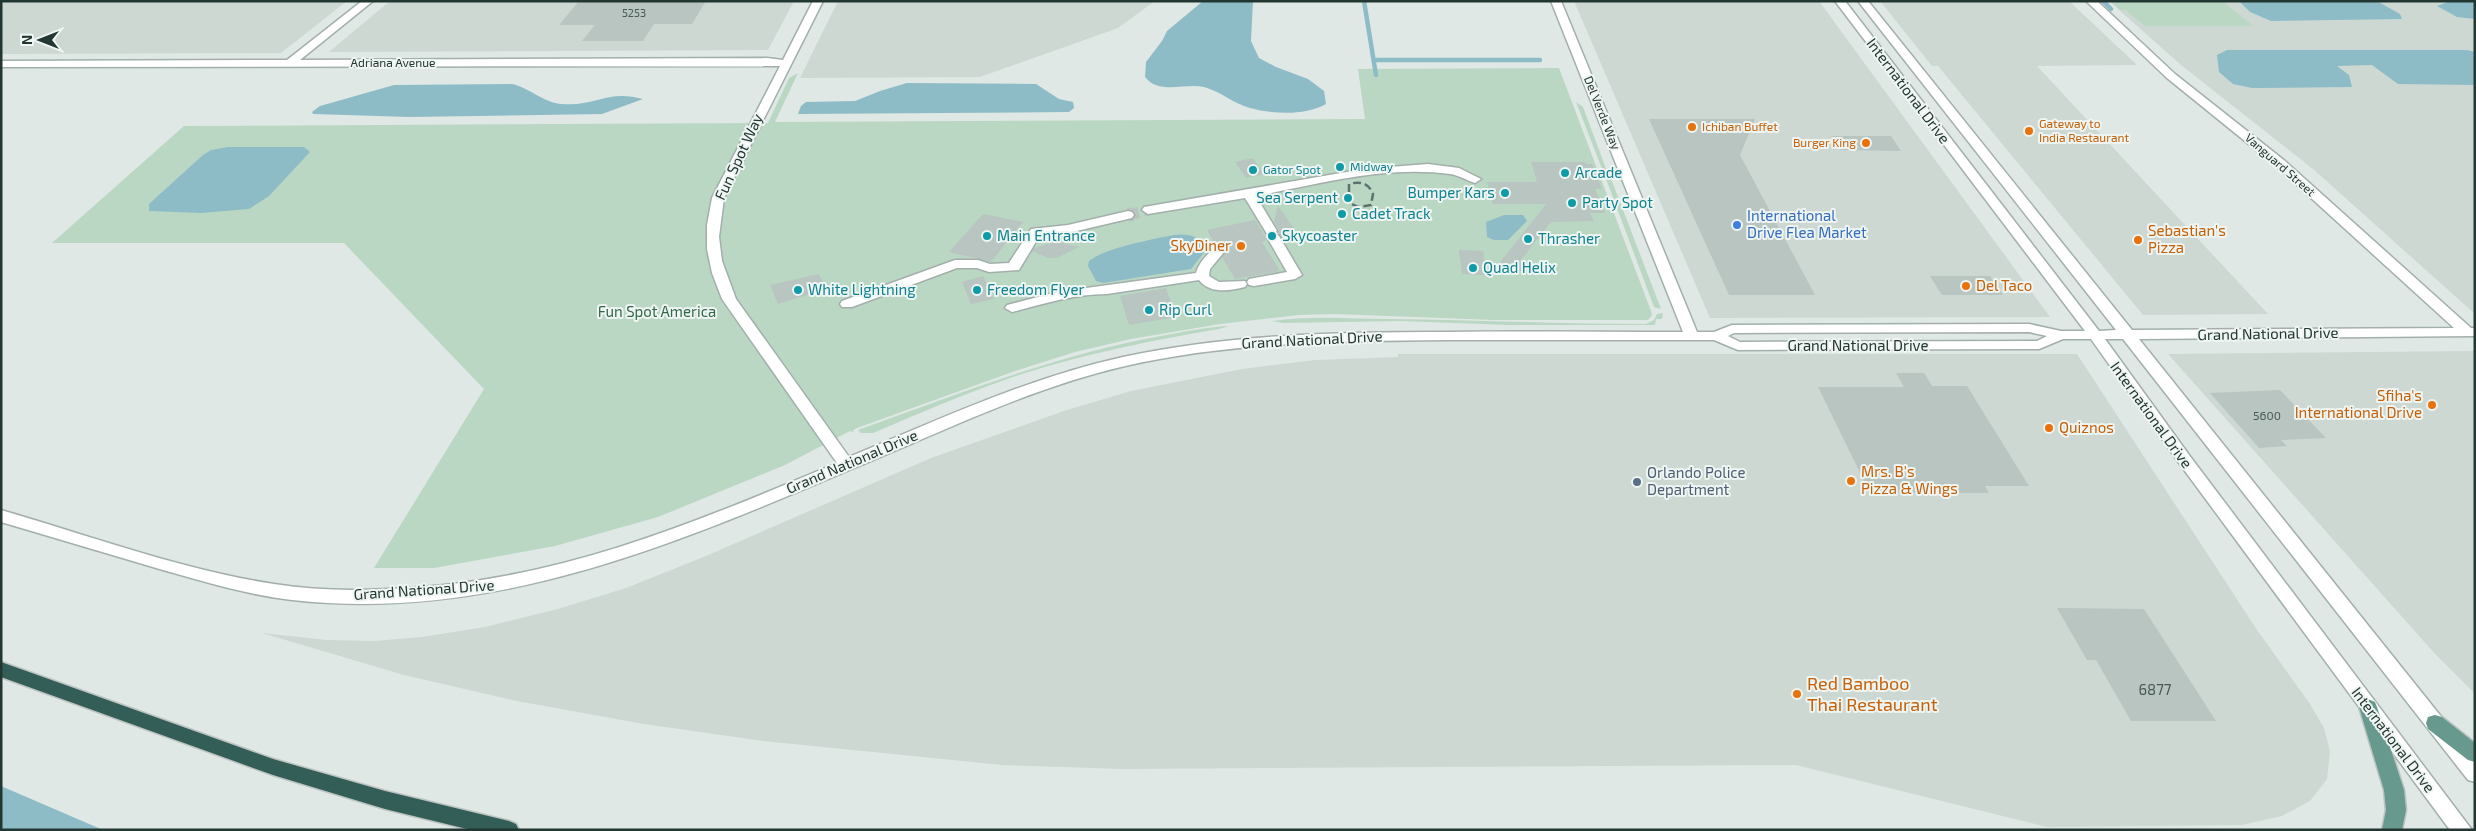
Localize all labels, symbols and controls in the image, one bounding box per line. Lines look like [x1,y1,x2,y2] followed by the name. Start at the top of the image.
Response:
[622,6,646,19] house number: 5253
[15,15,65,65] north arrow
[1863,34,1954,147] street label: International Drive
[18,35,35,45] text: N
[351,55,435,69] street label: Adriana Avenue
[1582,74,1624,152] street label: Del Verde Way
[710,111,766,203] street label: Fun Spot Way
[2039,116,2130,144] place label: Gateway to India Restaurant
[1702,119,1778,133] place label: Ichiban Buffet
[1686,121,1698,133] marker: Ichiban Buffet
[2023,125,2035,137] marker: Gateway to India Restaurant
[2243,130,2319,199] street label: Vanguard Street
[1793,135,1856,149] place label: Burger King
[1860,137,1872,149] marker: Burger King
[1350,159,1394,173] place label: Midway
[1334,161,1346,173] marker: Midway
[1263,162,1321,176] place label: Gator Spot
[1575,163,1622,181] place label: Arcade
[1247,164,1259,176] marker: Gator Spot
[1559,167,1571,179] marker: Arcade
[1407,183,1495,201] place label: Bumper Kars
[1499,187,1511,199] marker: Bumper Kars
[1256,188,1338,206] place label: Sea Serpent
[1342,192,1354,204] marker: Sea Serpent
[1582,193,1653,211] place label: Party Spot
[1566,197,1578,209] marker: Party Spot
[1352,204,1431,222] place label: Cadet Track
[1747,206,1867,241] place label: International Drive Flea Market
[1336,208,1348,220] marker: Cadet Track
[1731,219,1743,231] marker: International Drive Flea Market
[2148,221,2226,256] place label: Sebastian's Pizza
[997,226,1095,244] place label: Main Entrance
[1282,226,1357,244] place label: Skycoaster
[1538,229,1600,247] place label: Thrasher
[981,230,993,242] marker: Main Entrance
[1266,230,1278,242] marker: Skycoaster
[1522,233,1534,245] marker: Thrasher
[2132,234,2144,246] marker: Sebastian's Pizza
[1171,236,1231,254] place label: SkyDiner
[1235,240,1247,252] marker: SkyDiner
[1483,258,1556,277] place label: Quad Helix
[1467,262,1479,274] marker: Quad Helix
[1976,276,2032,294] place label: Del Taco
[808,280,916,298] place label: White Lightning
[987,280,1085,298] place label: Freedom Flyer
[1960,280,1972,292] marker: Del Taco
[792,284,804,296] marker: White Lightning
[971,284,983,296] marker: Freedom Flyer
[1159,300,1212,318] place label: Rip Curl
[598,302,716,320] park label: Fun Spot America
[1143,304,1155,316] marker: Rip Curl
[2197,323,2339,343] street label: Grand National Drive
[1241,326,1383,352] street label: Grand National Drive
[1787,336,1929,354] street label: Grand National Drive
[2107,358,2197,471] street label: International Drive
[2295,386,2422,421] place label: Sfiha's International Drive
[2426,399,2438,411] marker: Sfiha's International Drive
[2253,408,2281,422] house number: 5600
[2059,418,2114,437] place label: Quiznos
[2043,422,2055,434] marker: Quiznos
[783,425,920,497] street label: Grand National Drive
[1861,462,1958,497] place label: Mrs. B's Pizza & Wings
[1647,463,1746,498] place label: Orlando Police Department
[1845,475,1857,487] marker: Mrs. B's Pizza & Wings
[1631,476,1643,488] marker: Orlando Police Department
[353,575,495,603] street label: Grand National Drive
[1807,672,1938,715] place label: Red Bamboo Thai Restaurant
[2138,680,2172,698] house number: 6877
[2348,683,2439,796] street label: International Drive
[1791,688,1803,700] marker: Red Bamboo Thai Restaurant

